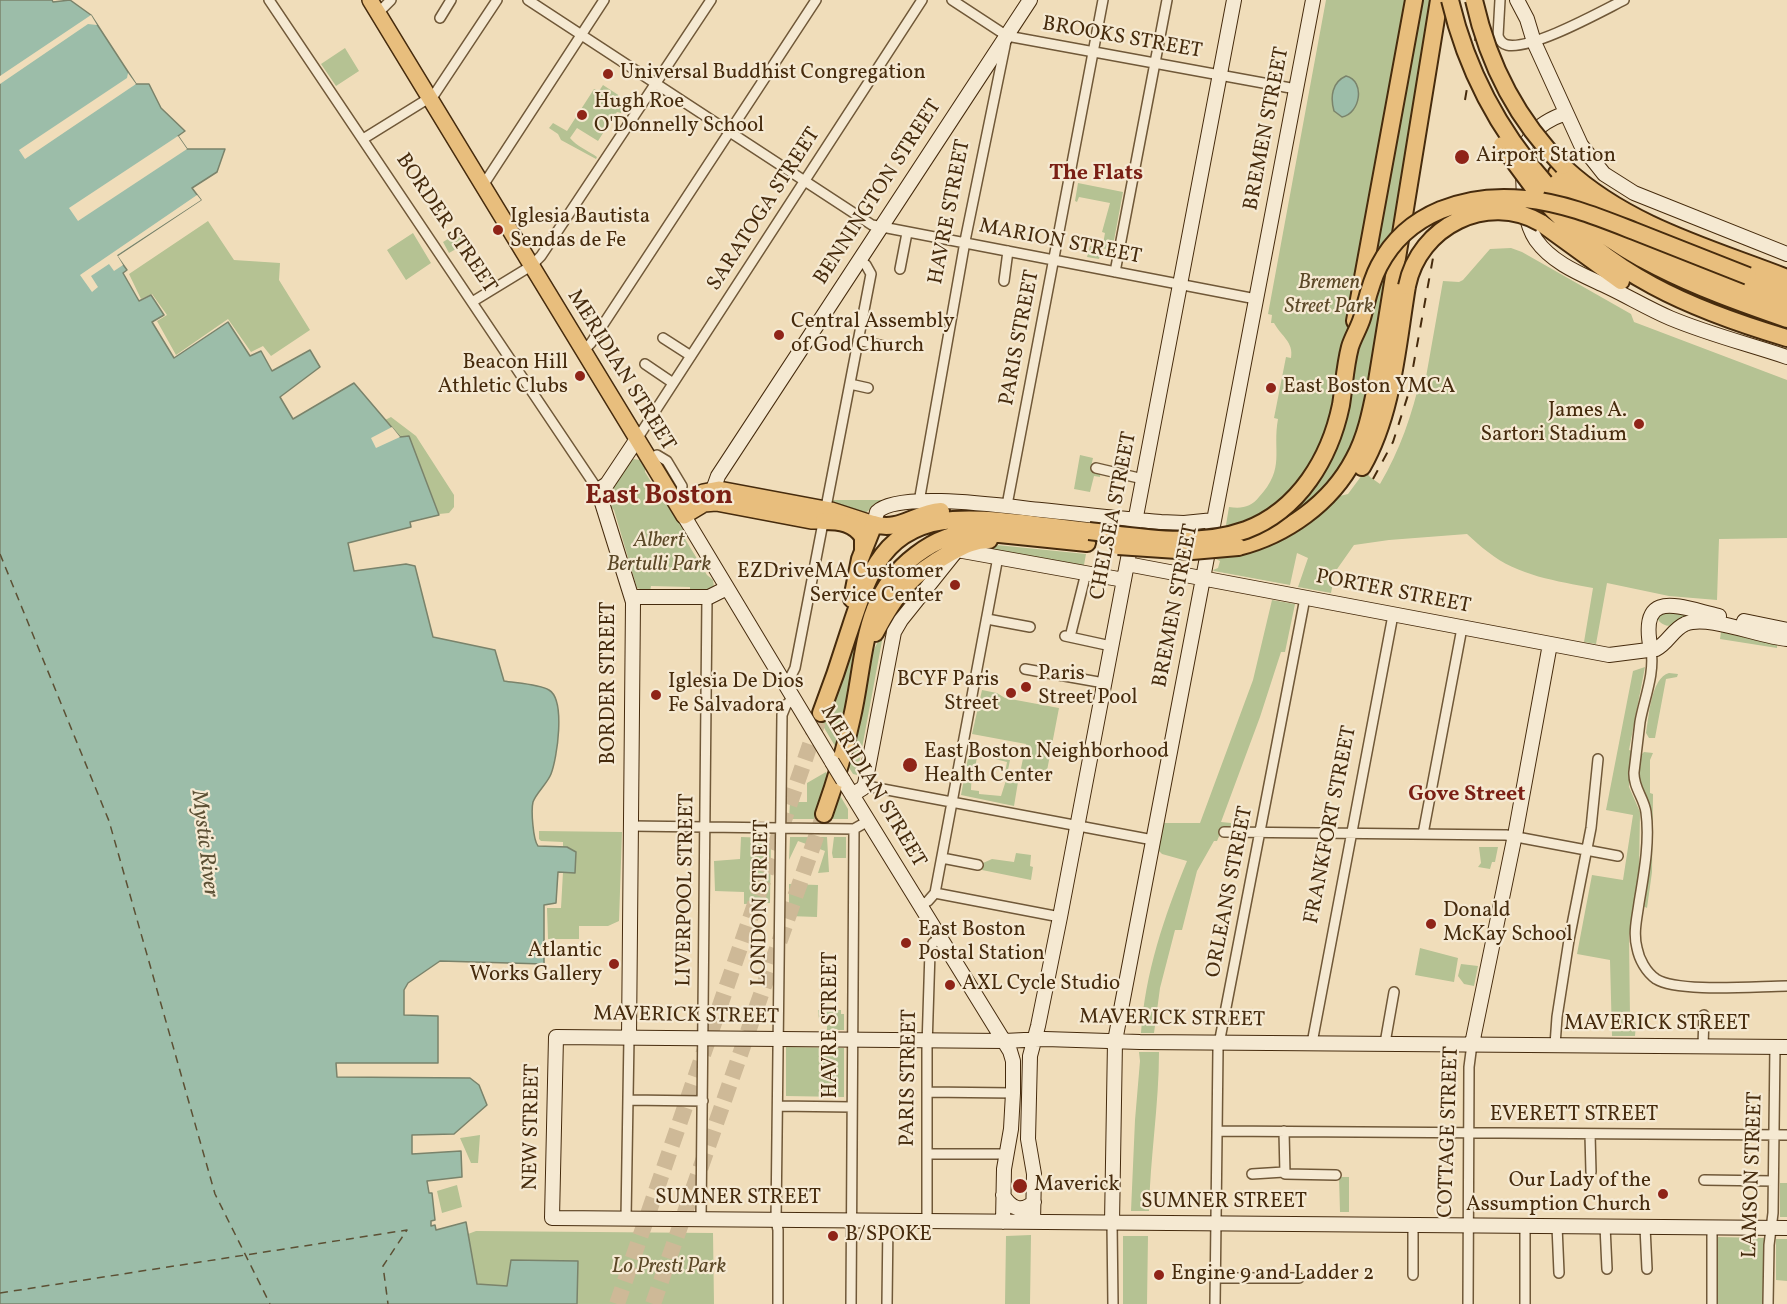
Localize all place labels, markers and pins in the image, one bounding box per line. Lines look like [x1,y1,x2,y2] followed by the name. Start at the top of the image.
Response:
[620,61,926,87] place label: Universal Buddhist Congregation
[601,67,615,81] marker: Universal Buddhist Congregation
[594,90,764,140] place label: Hugh Roe O'Donnelly School
[575,108,589,122] marker: Hugh Roe O'Donnelly School
[1476,144,1616,170] place label: Airport Station
[1453,148,1471,166] marker: Airport Station
[510,205,650,255] place label: Iglesia Bautista Sendas de Fe
[491,223,505,237] marker: Iglesia Bautista Sendas de Fe
[791,310,955,360] place label: Central Assembly of God Church
[772,328,786,342] marker: Central Assembly of God Church
[438,351,568,401] place label: Beacon Hill Athletic Clubs
[573,369,587,383] marker: Beacon Hill Athletic Clubs
[1283,375,1455,401] place label: East Boston YMCA
[1264,381,1278,395] marker: East Boston YMCA
[1480,399,1627,449] place label: James A. Sartori Stadium
[1632,417,1646,431] marker: James A. Sartori Stadium
[737,560,943,610] place label: EZDriveMA Customer Service Center
[948,578,962,592] marker: EZDriveMA Customer Service Center
[1038,662,1137,712] place label: Paris Street Pool
[897,668,999,718] place label: BCYF Paris Street
[668,670,804,720] place label: Iglesia De Dios Fe Salvadora
[1019,680,1033,694] marker: Paris Street Pool
[1004,686,1018,700] marker: BCYF Paris Street
[649,688,663,702] marker: Iglesia De Dios Fe Salvadora
[924,740,1169,790] place label: East Boston Neighborhood Health Center
[901,756,919,774] marker: East Boston Neighborhood Health Center
[1443,899,1573,949] place label: Donald McKay School
[1424,917,1438,931] marker: Donald McKay School
[918,918,1045,968] place label: East Boston Postal Station
[899,936,913,950] marker: East Boston Postal Station
[470,939,602,989] place label: Atlantic Works Gallery
[607,957,621,971] marker: Atlantic Works Gallery
[962,972,1120,998] place label: AXL Cycle Studio
[943,978,957,992] marker: AXL Cycle Studio
[1466,1169,1651,1219] place label: Our Lady of the Assumption Church
[1034,1173,1120,1199] place label: Maverick
[1011,1177,1029,1195] marker: Maverick
[1656,1187,1670,1201] marker: Our Lady of the Assumption Church
[845,1223,932,1249] place label: B/SPOKE
[826,1229,840,1243] marker: B/SPOKE
[1171,1262,1374,1288] place label: Engine 9 and Ladder 2
[1152,1268,1166,1282] marker: Engine 9 and Ladder 2

